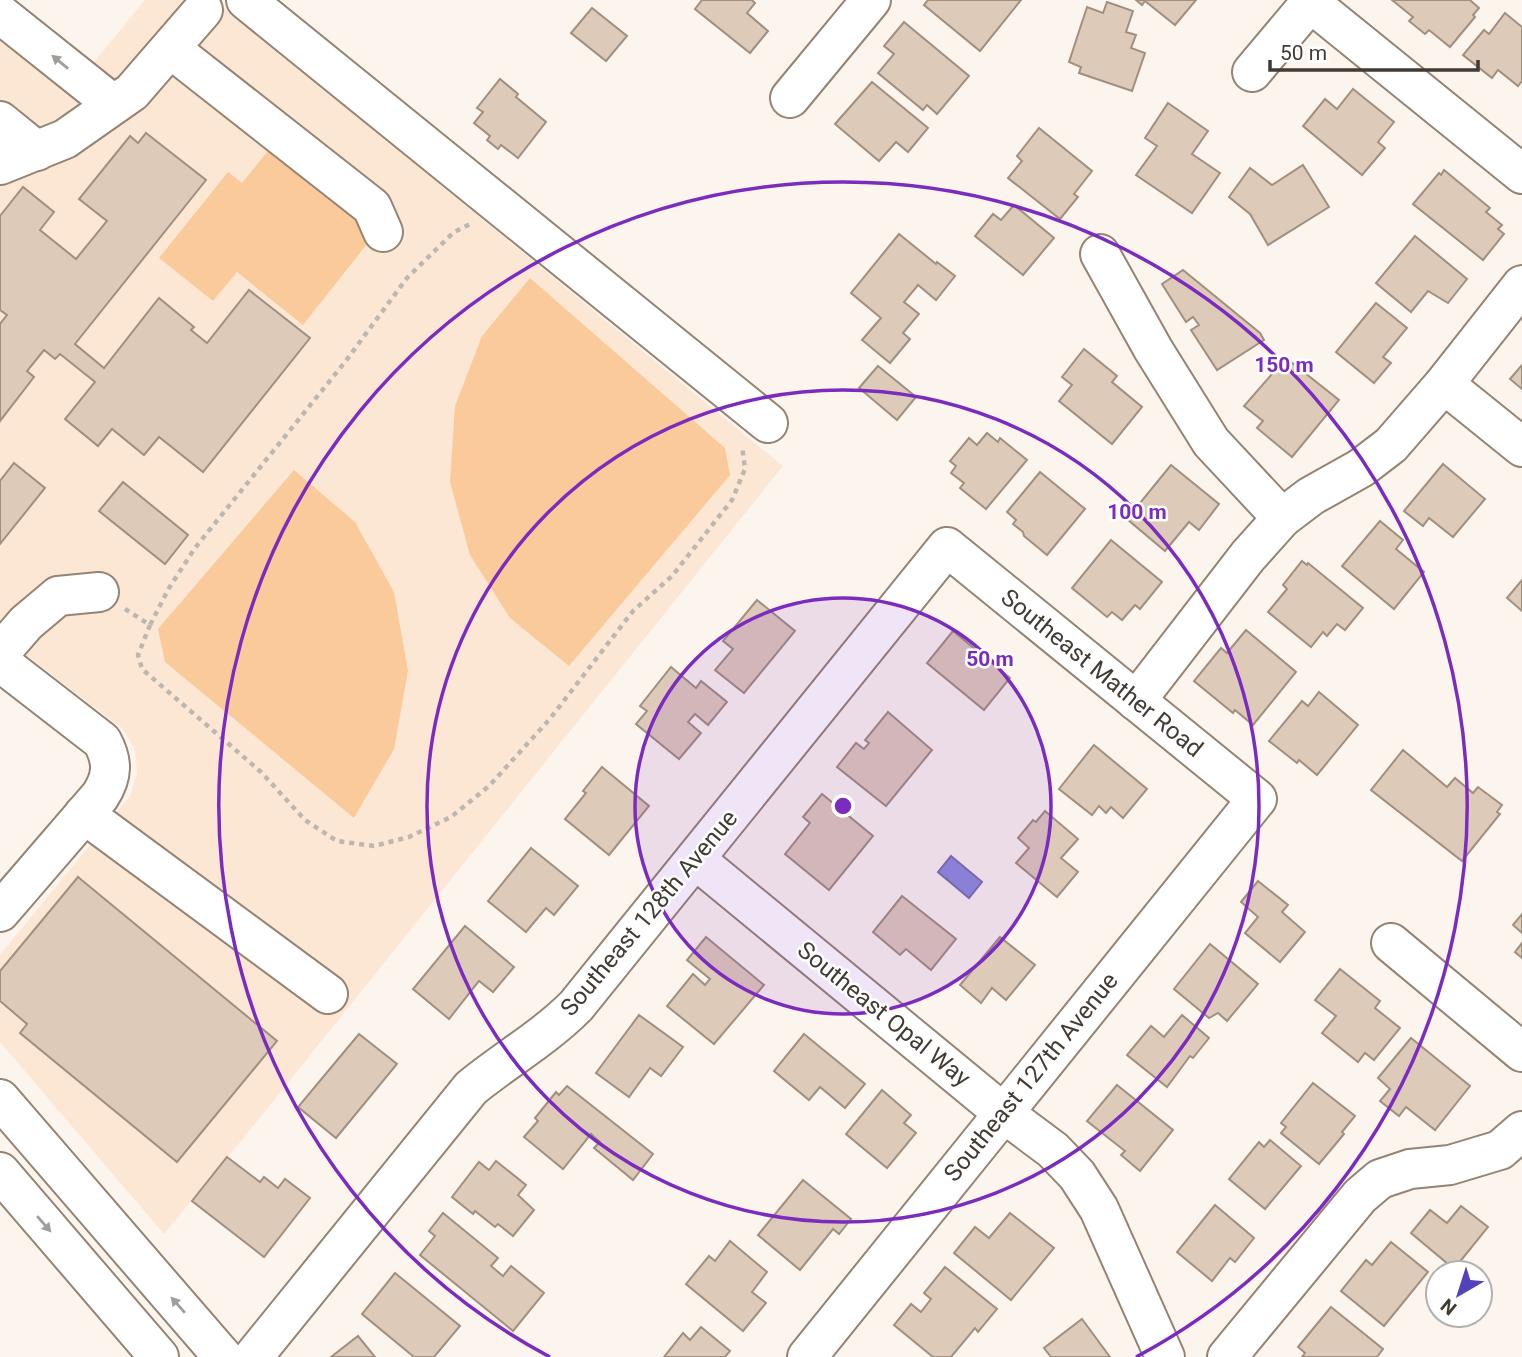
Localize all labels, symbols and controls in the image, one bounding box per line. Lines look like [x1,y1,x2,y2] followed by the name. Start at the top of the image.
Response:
[1270,28,1478,72] scale bar
[1280,41,1327,65] text: 50 m
[51,55,69,70] one-way arrow
[1254,353,1314,377] text: 150 m
[1107,500,1167,524] text: 100 m
[996,583,1208,763] street label: Southeast Mather Road
[966,647,1014,671] text: 50 m
[831,794,855,818] centre of rings
[555,804,743,1022] street label: Southeast 128th Avenue
[792,936,977,1093] street label: Southeast Opal Way
[938,967,1124,1187] street label: Southeast 127th Avenue
[36,1215,51,1232] one-way arrow
[1424,1259,1494,1329] north arrow
[1436,1294,1461,1320] text: N
[171,1297,186,1314] one-way arrow

